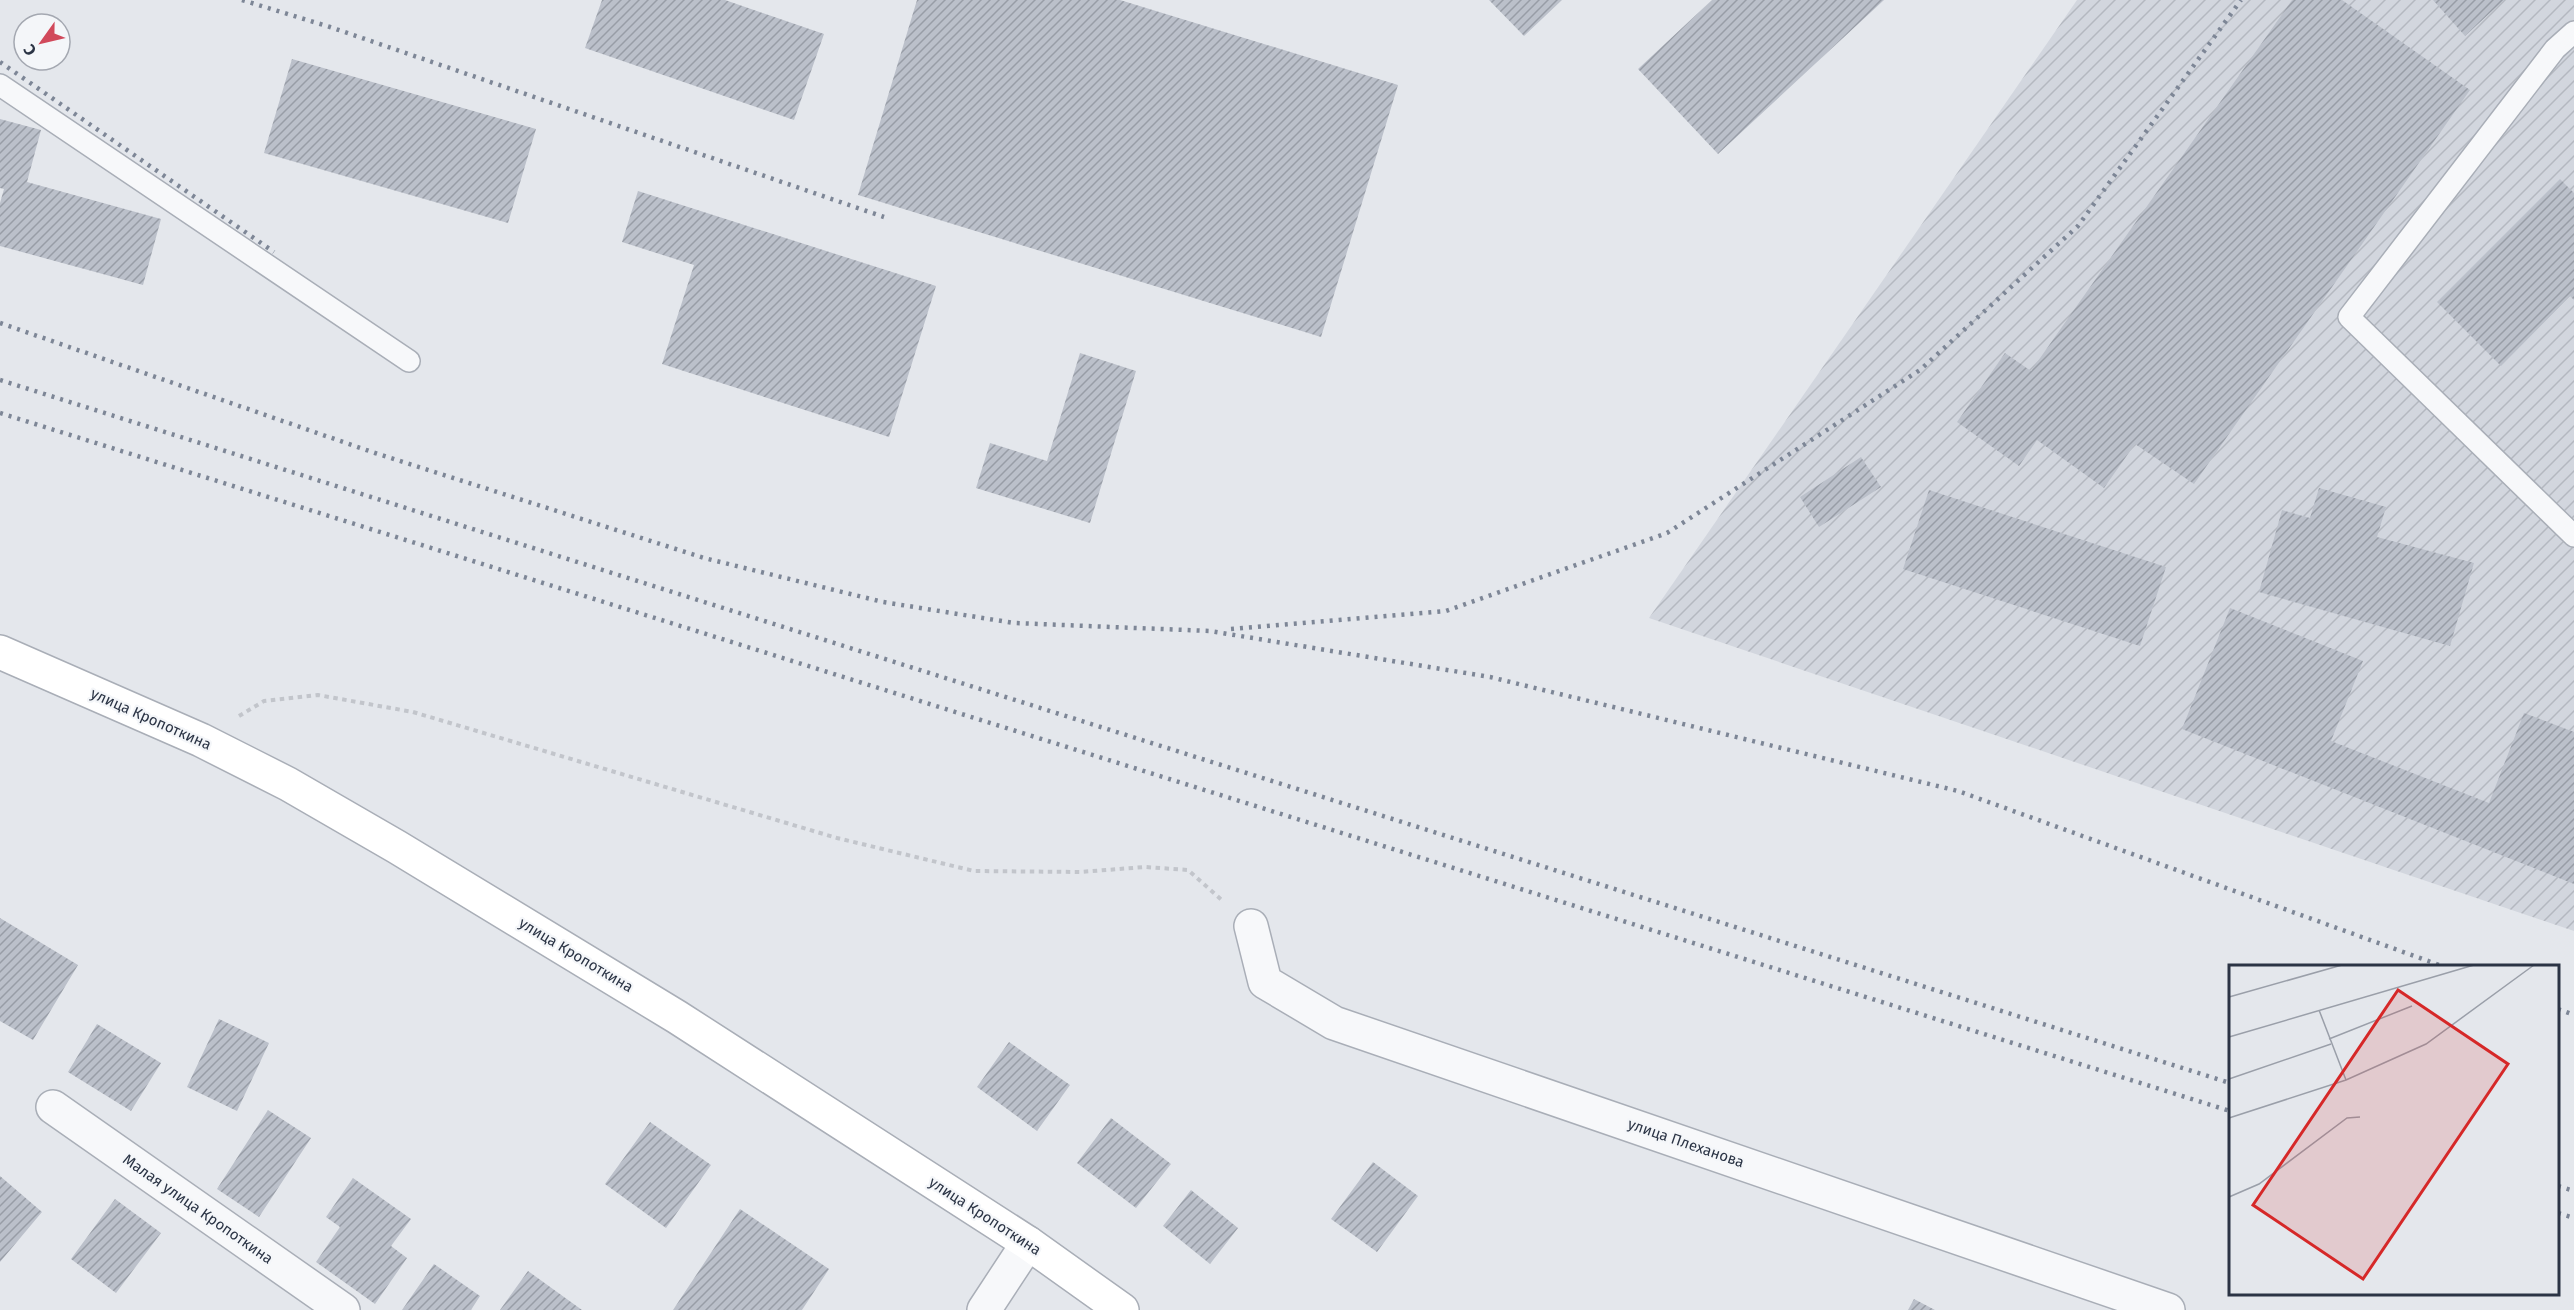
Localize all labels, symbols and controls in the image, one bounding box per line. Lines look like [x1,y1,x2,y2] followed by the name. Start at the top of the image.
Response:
[12,12,72,72] north arrow
[19,40,40,59] text: С
[88,684,214,754] street label: улица Кропоткина
[516,914,636,996] street label: улица Кропоткина
[2229,965,2559,1295] inset map
[1625,1115,1747,1171] street label: улица Плеханова
[120,1150,276,1268] street label: Малая улица Кропоткина
[926,1173,1044,1259] street label: улица Кропоткина

